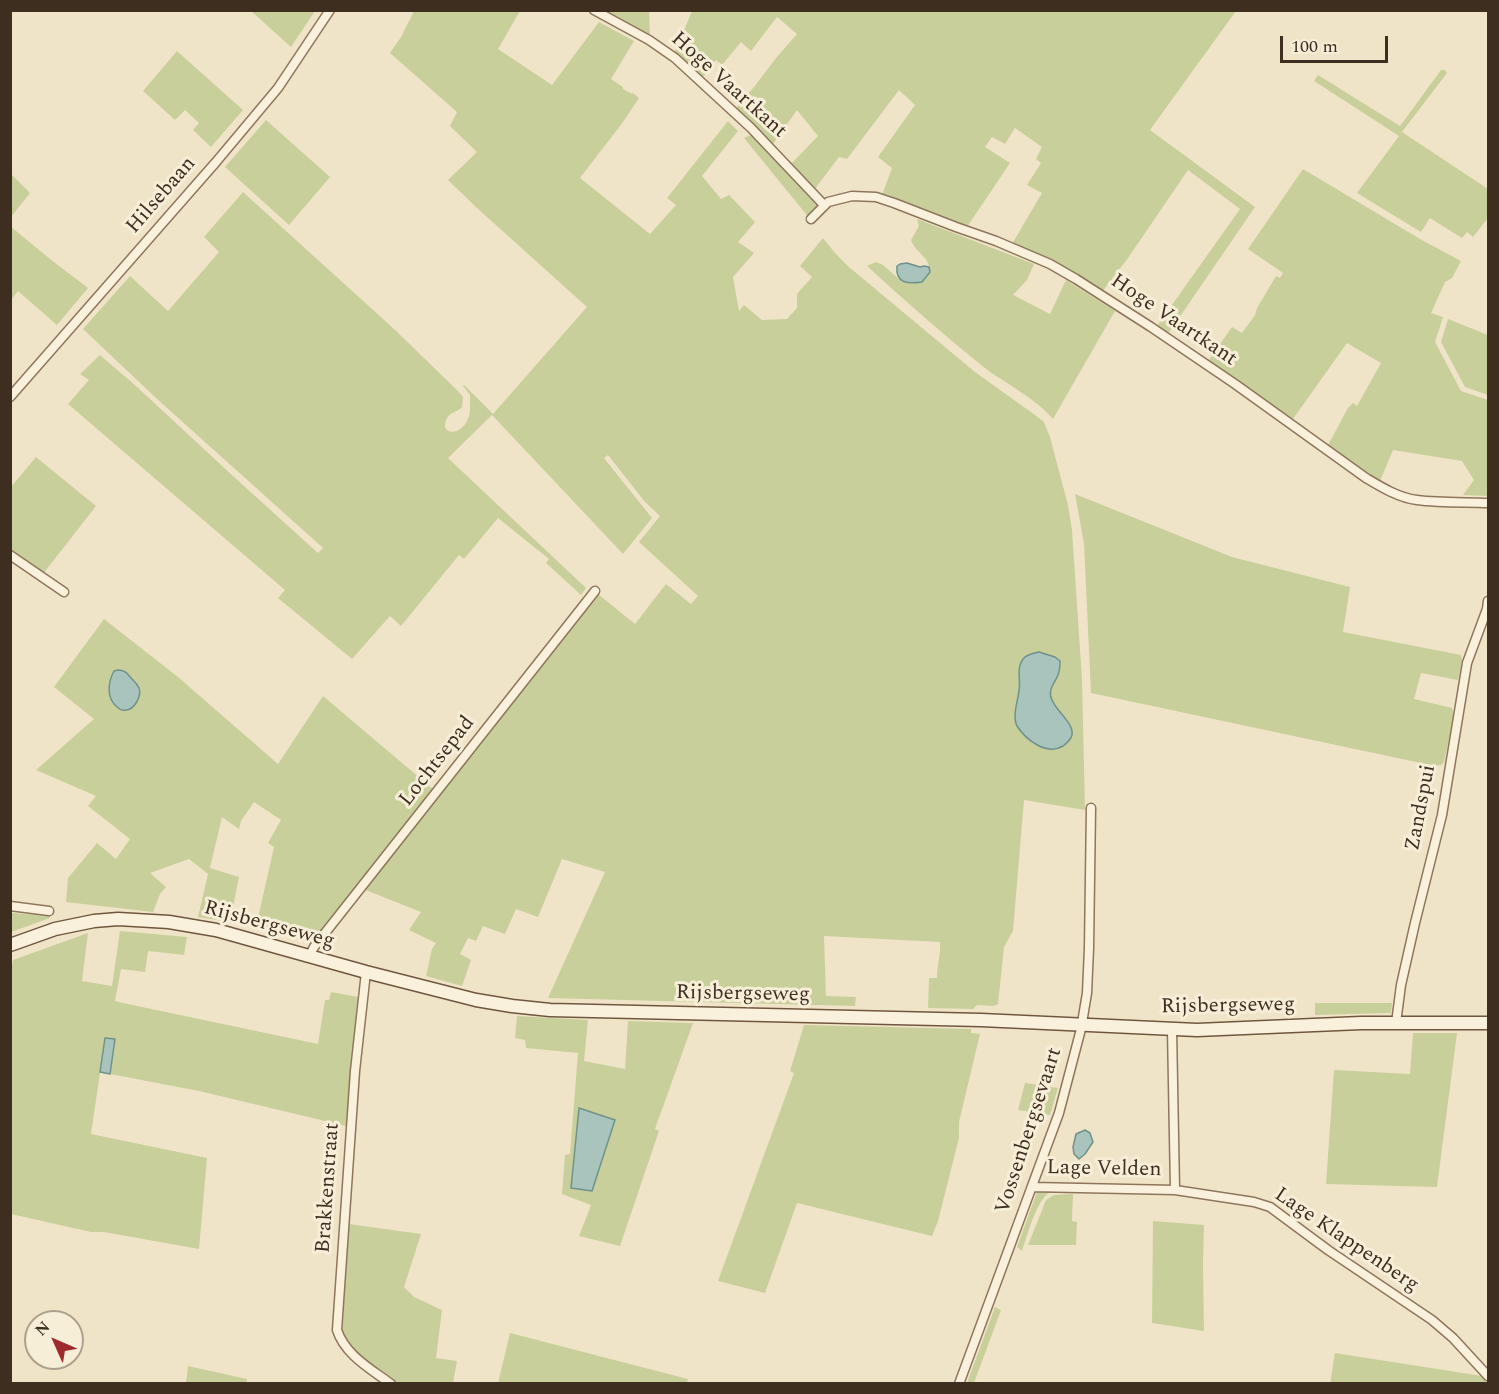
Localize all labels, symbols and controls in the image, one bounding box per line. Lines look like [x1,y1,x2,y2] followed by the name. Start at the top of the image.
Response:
[1283,24,1391,62] scale bar
[665,27,791,145] street label: Hoge Vaartkant
[1291,33,1338,60] text: 100 m
[122,152,202,240] street label: Hilsebaan
[1105,269,1241,373] street label: Hoge Vaartkant
[395,712,481,812] street label: Lochtsepad
[1401,763,1443,853] street label: Zandspui
[201,896,337,956] street label: Rijsbergseweg
[676,981,810,1009] street label: Rijsbergseweg
[1161,993,1295,1021] street label: Rijsbergseweg
[991,1045,1069,1217] street label: Vossenbergsevaart
[312,1122,346,1254] street label: Brakkenstraat
[1046,1156,1162,1184] street label: Lage Velden
[1269,1183,1423,1299] street label: Lage Klappenberg
[24,1310,84,1370] north arrow
[30,1316,56,1342] text: N

